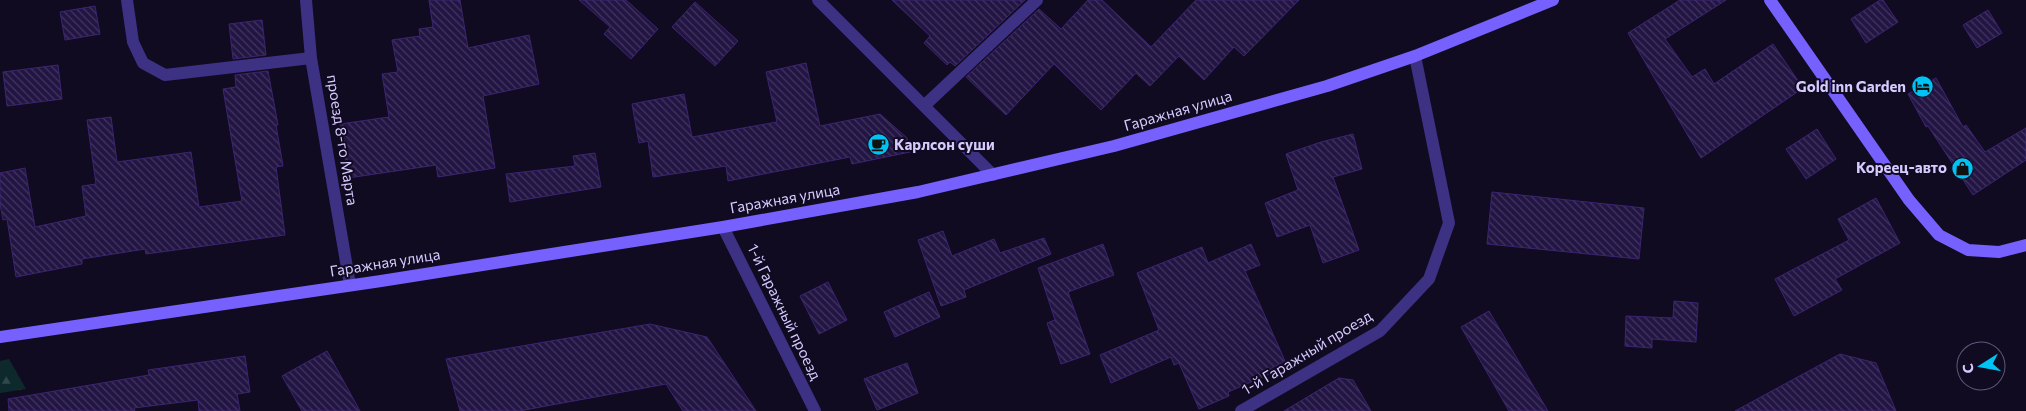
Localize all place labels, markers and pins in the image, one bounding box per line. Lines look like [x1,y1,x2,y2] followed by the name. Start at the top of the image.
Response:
[1910,75,1934,99] hotel icon: Gold inn Garden
[1796,77,1906,95] place label: Gold inn Garden
[866,133,890,157] cafe icon: Карлсон суши
[894,135,995,153] place label: Карлсон суши
[1951,156,1975,180] shop icon: Кореец-авто
[1856,158,1947,176] place label: Кореец-авто

